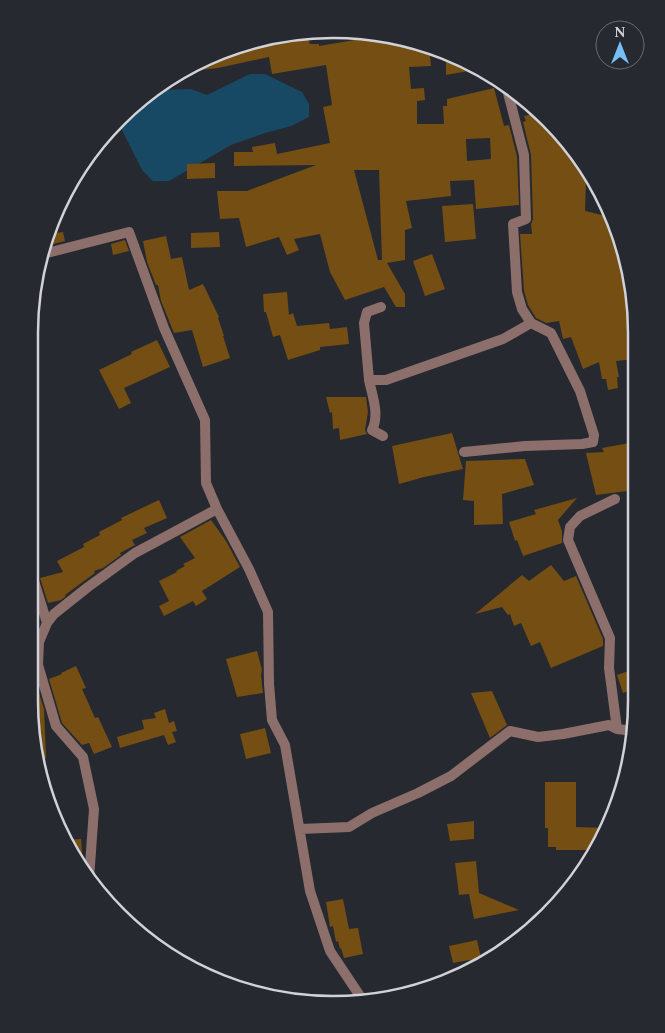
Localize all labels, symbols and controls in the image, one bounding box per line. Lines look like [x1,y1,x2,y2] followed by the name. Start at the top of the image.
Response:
[595,20,645,70] north arrow
[614,22,626,43] text: N

